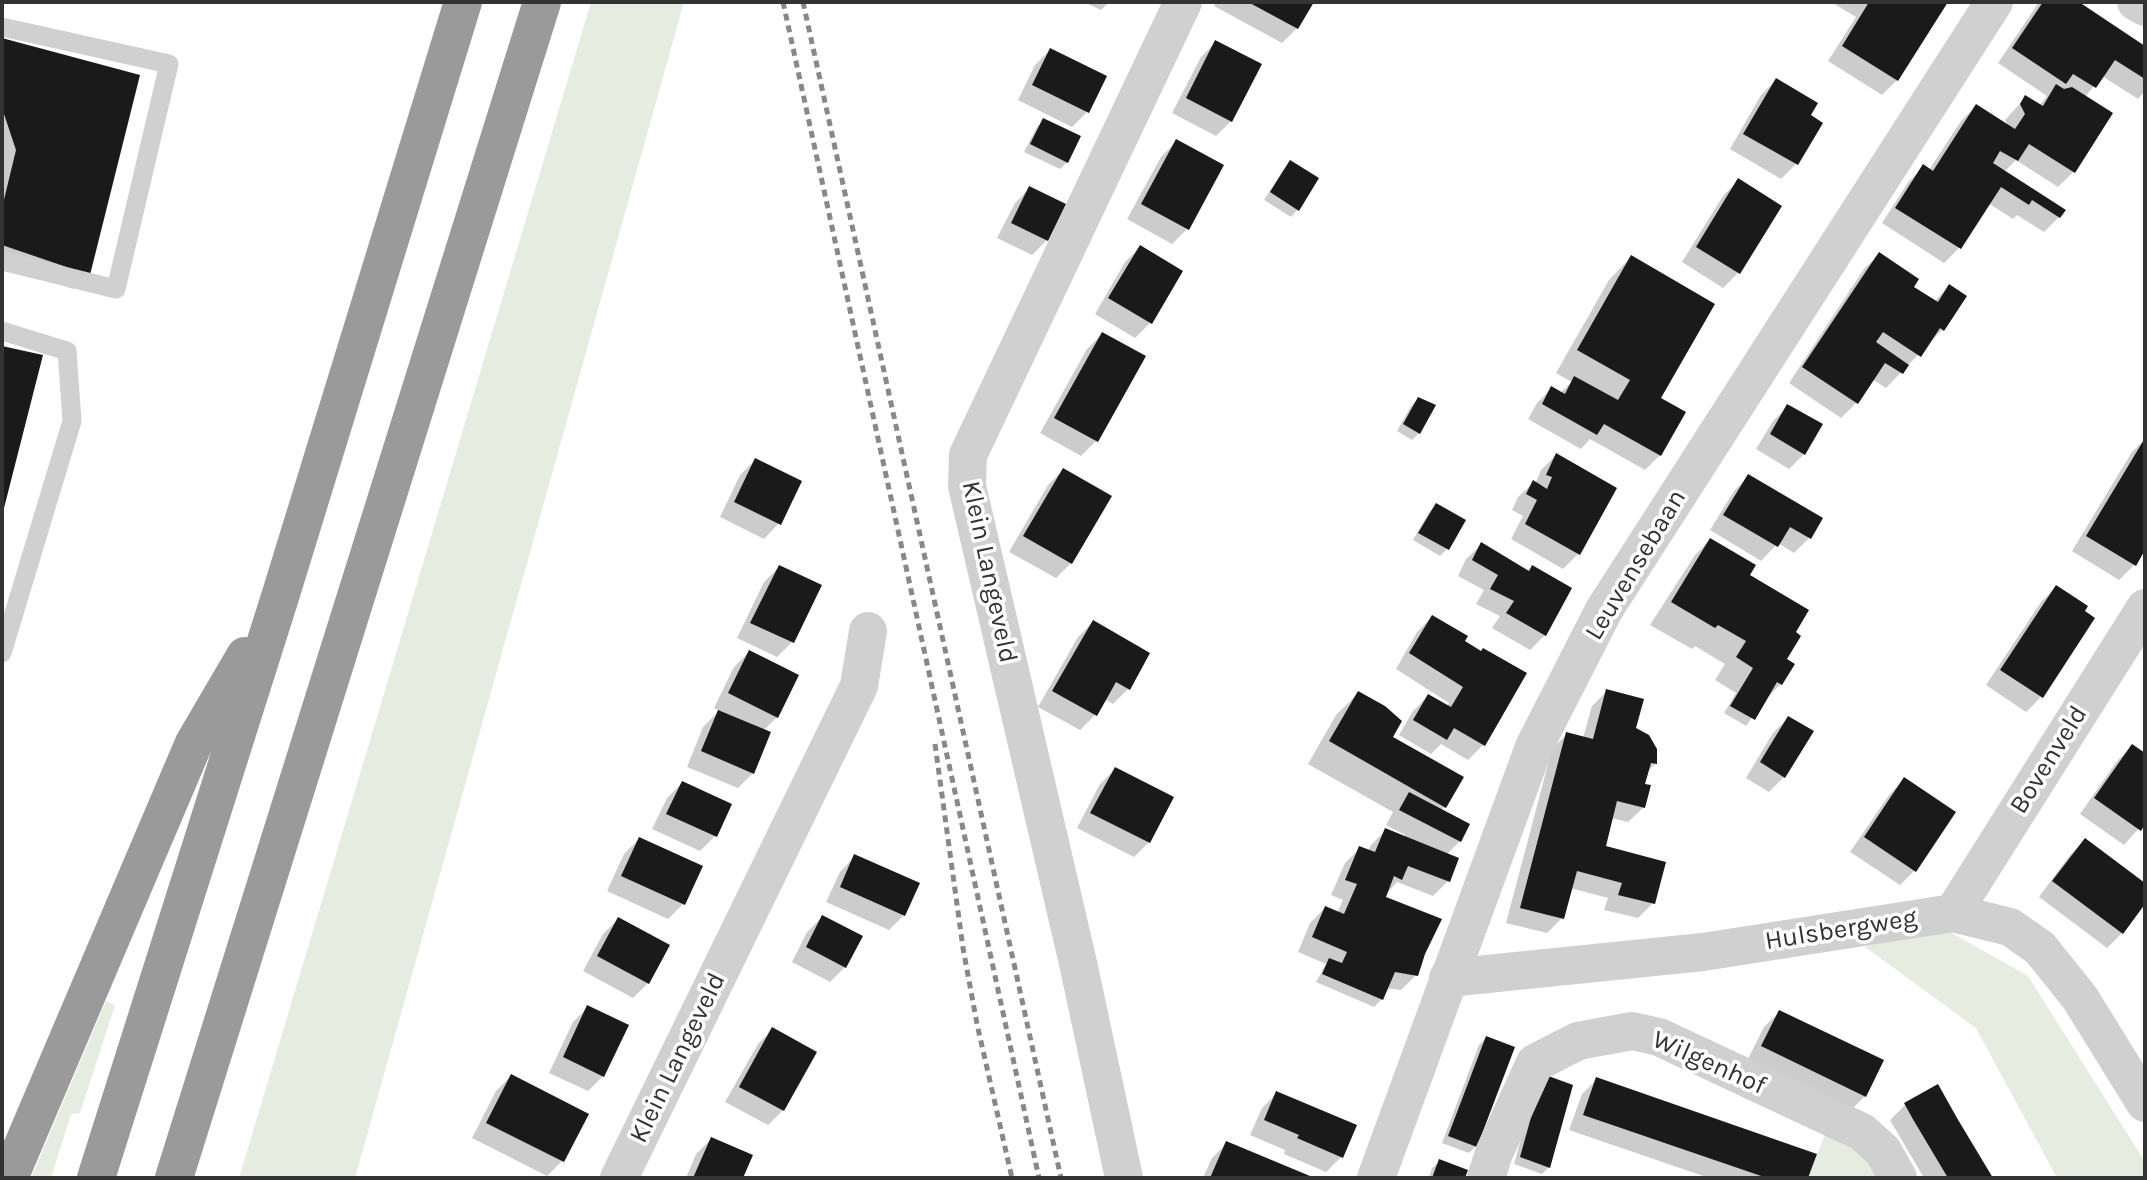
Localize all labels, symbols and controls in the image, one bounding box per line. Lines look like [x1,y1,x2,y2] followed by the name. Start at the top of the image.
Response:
[954,478,1024,666] street label: Klein Langeveld
[1579,484,1693,646] street label: Leuvensebaan
[2004,700,2094,820] street label: Bovenveld
[1763,903,1919,957] street label: Hulsbergweg
[623,968,733,1148] street label: Klein Langeveld
[1647,1024,1771,1102] street label: Wilgenhof

